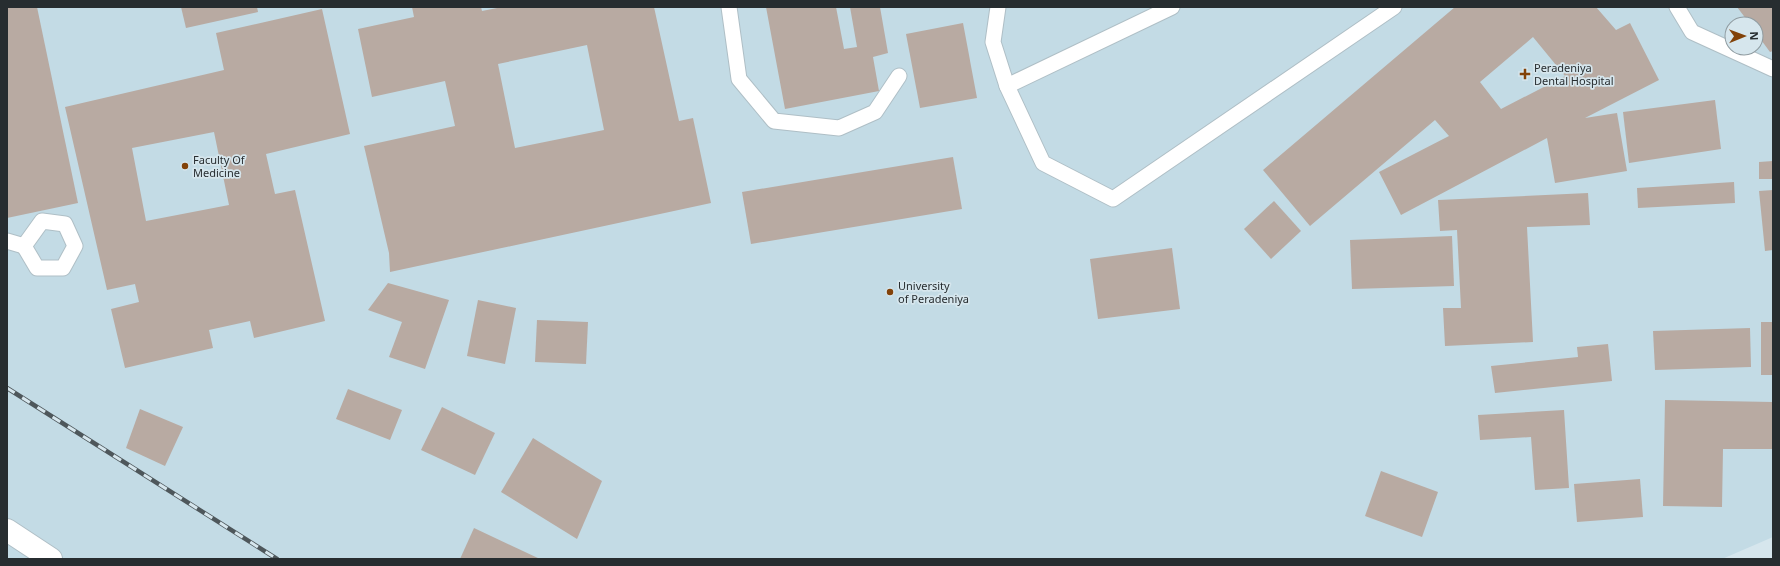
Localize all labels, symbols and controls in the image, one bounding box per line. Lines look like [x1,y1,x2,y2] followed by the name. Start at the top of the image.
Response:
[1724,16,1764,56] north arrow
[1747,31,1762,40] text: N
[1534,60,1614,88] place label: Peradeniya Dental Hospital
[1519,68,1531,80] marker: Peradeniya Dental Hospital
[193,152,246,180] place label: Faculty Of Medicine
[180,161,190,171] marker: Faculty Of Medicine
[898,278,969,306] place label: University of Peradeniya
[885,287,895,297] marker: University of Peradeniya

